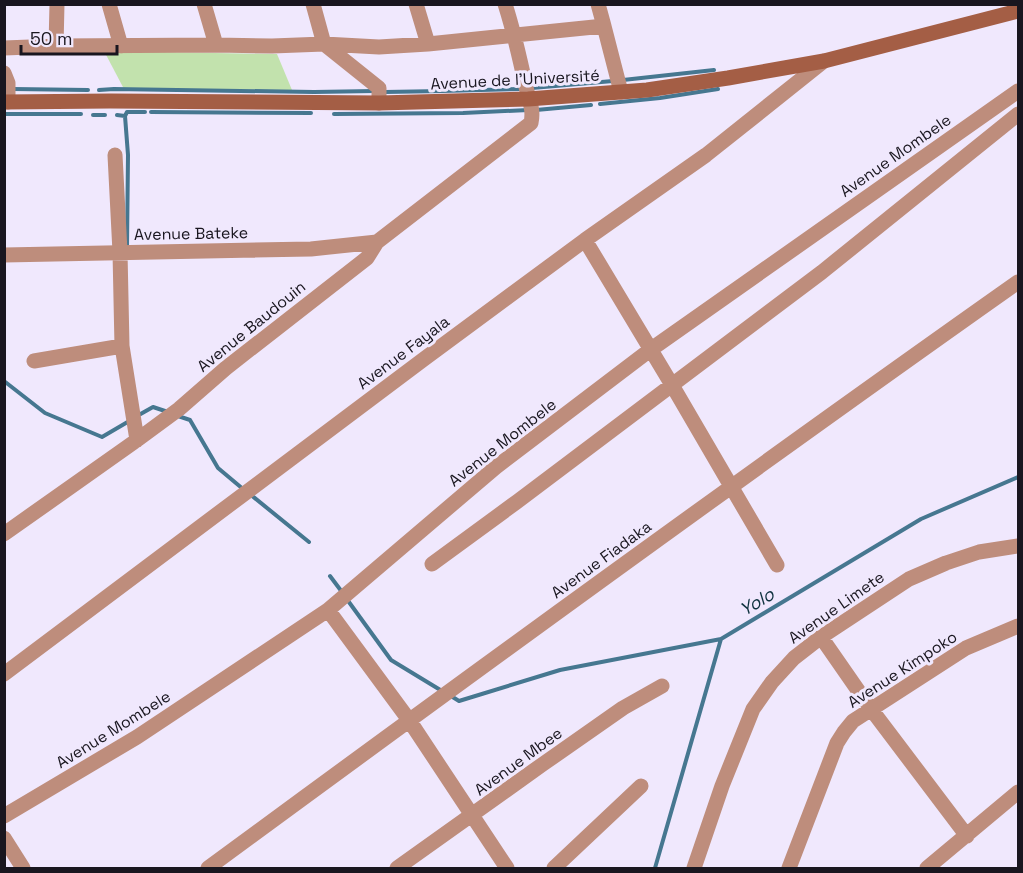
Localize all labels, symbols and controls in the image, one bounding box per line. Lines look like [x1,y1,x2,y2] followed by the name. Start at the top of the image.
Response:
[21,18,117,56] scale bar
[30,27,72,50] text: 50 m
[430,65,600,94] street label: Avenue de l’Université
[835,109,955,202] street label: Avenue Mombele
[134,222,248,245] street label: Avenue Bateke
[193,276,310,377] street label: Avenue Baudouin
[353,311,454,394] street label: Avenue Fayala
[444,394,560,491] street label: Avenue Mombele
[547,516,656,603] street label: Avenue Fiadaka
[784,566,888,648] street label: Avenue Limete
[735,582,779,621] water label: Yolo
[844,626,961,713] street label: Avenue Kimpoko
[52,686,174,773] street label: Avenue Mombele
[470,722,566,800] street label: Avenue Mbee

